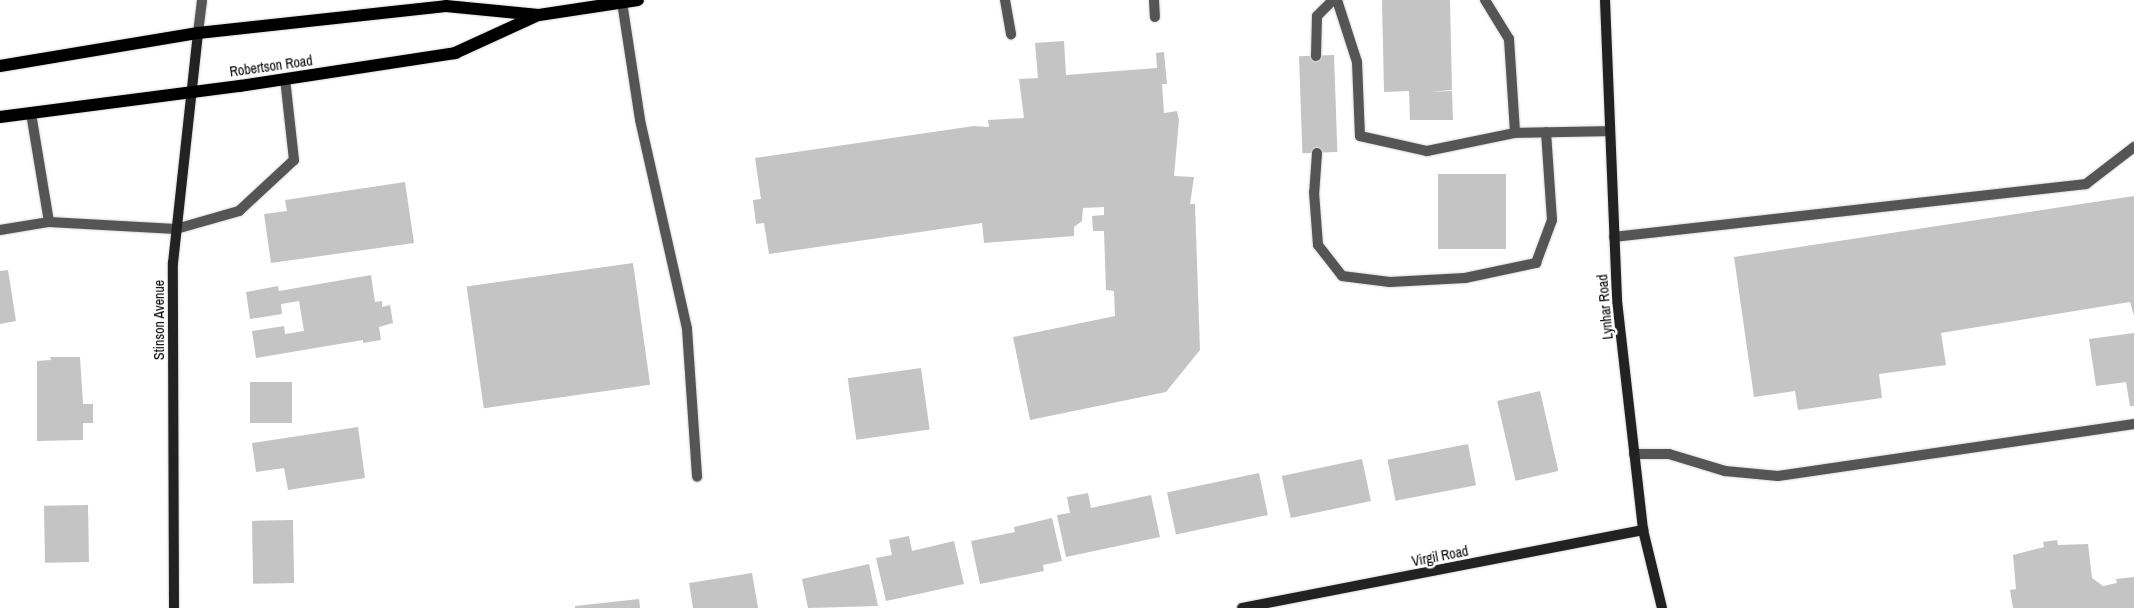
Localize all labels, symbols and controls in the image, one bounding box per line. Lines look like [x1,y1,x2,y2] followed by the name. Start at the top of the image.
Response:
[228,52,314,80] street label: Robertson Road
[1594,274,1616,340] street label: Lynhar Road
[151,280,167,360] street label: Stinson Avenue
[1410,542,1470,570] street label: Virgil Road

